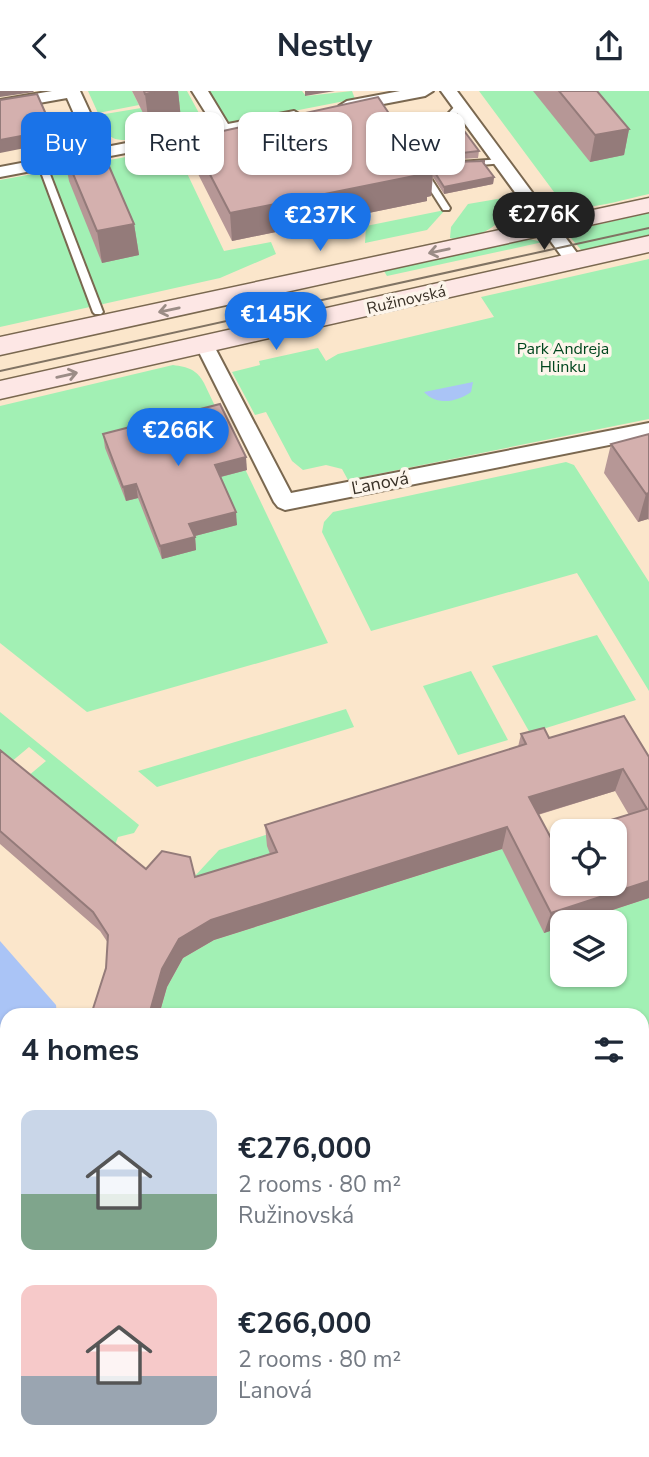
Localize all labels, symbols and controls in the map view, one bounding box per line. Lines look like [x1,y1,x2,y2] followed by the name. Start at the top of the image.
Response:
[277,24,372,67] text: Nestly
[21,27,59,65] icon: back
[590,27,628,65] icon: share
[21,112,111,175] chip: Buy
[125,112,224,175] chip: Rent
[238,112,352,175] chip: Filters
[366,112,465,175] chip: New
[271,193,369,253] pin: €237K
[495,193,593,252] pin: €276K
[509,199,579,230] text: €276K
[285,200,355,231] text: €237K
[428,244,451,258] one-way arrow
[364,280,448,320] street label: Ružinovská
[227,293,325,352] pin: €145K
[241,299,311,330] text: €145K
[158,303,181,317] one-way arrow
[517,338,609,378] park label: Park Andreja Hlinku
[55,368,78,382] one-way arrow
[129,409,227,468] pin: €266K
[143,415,213,446] text: €266K
[349,466,411,500] street label: Ľanová
[550,819,627,987] map controls
[550,819,627,896] button: locate
[550,910,627,987] button: layers
[21,1030,139,1071] text: 4 homes
[590,1031,628,1069] icon: filters
[238,1128,371,1169] text: €276,000
[77,1138,161,1222] icon: home
[238,1169,401,1200] text: 2 rooms · 80 m²
[238,1200,354,1231] text: Ružinovská
[238,1303,371,1344] text: €266,000
[77,1313,161,1397] icon: home
[238,1344,401,1375] text: 2 rooms · 80 m²
[238,1375,312,1406] text: Ľanová

